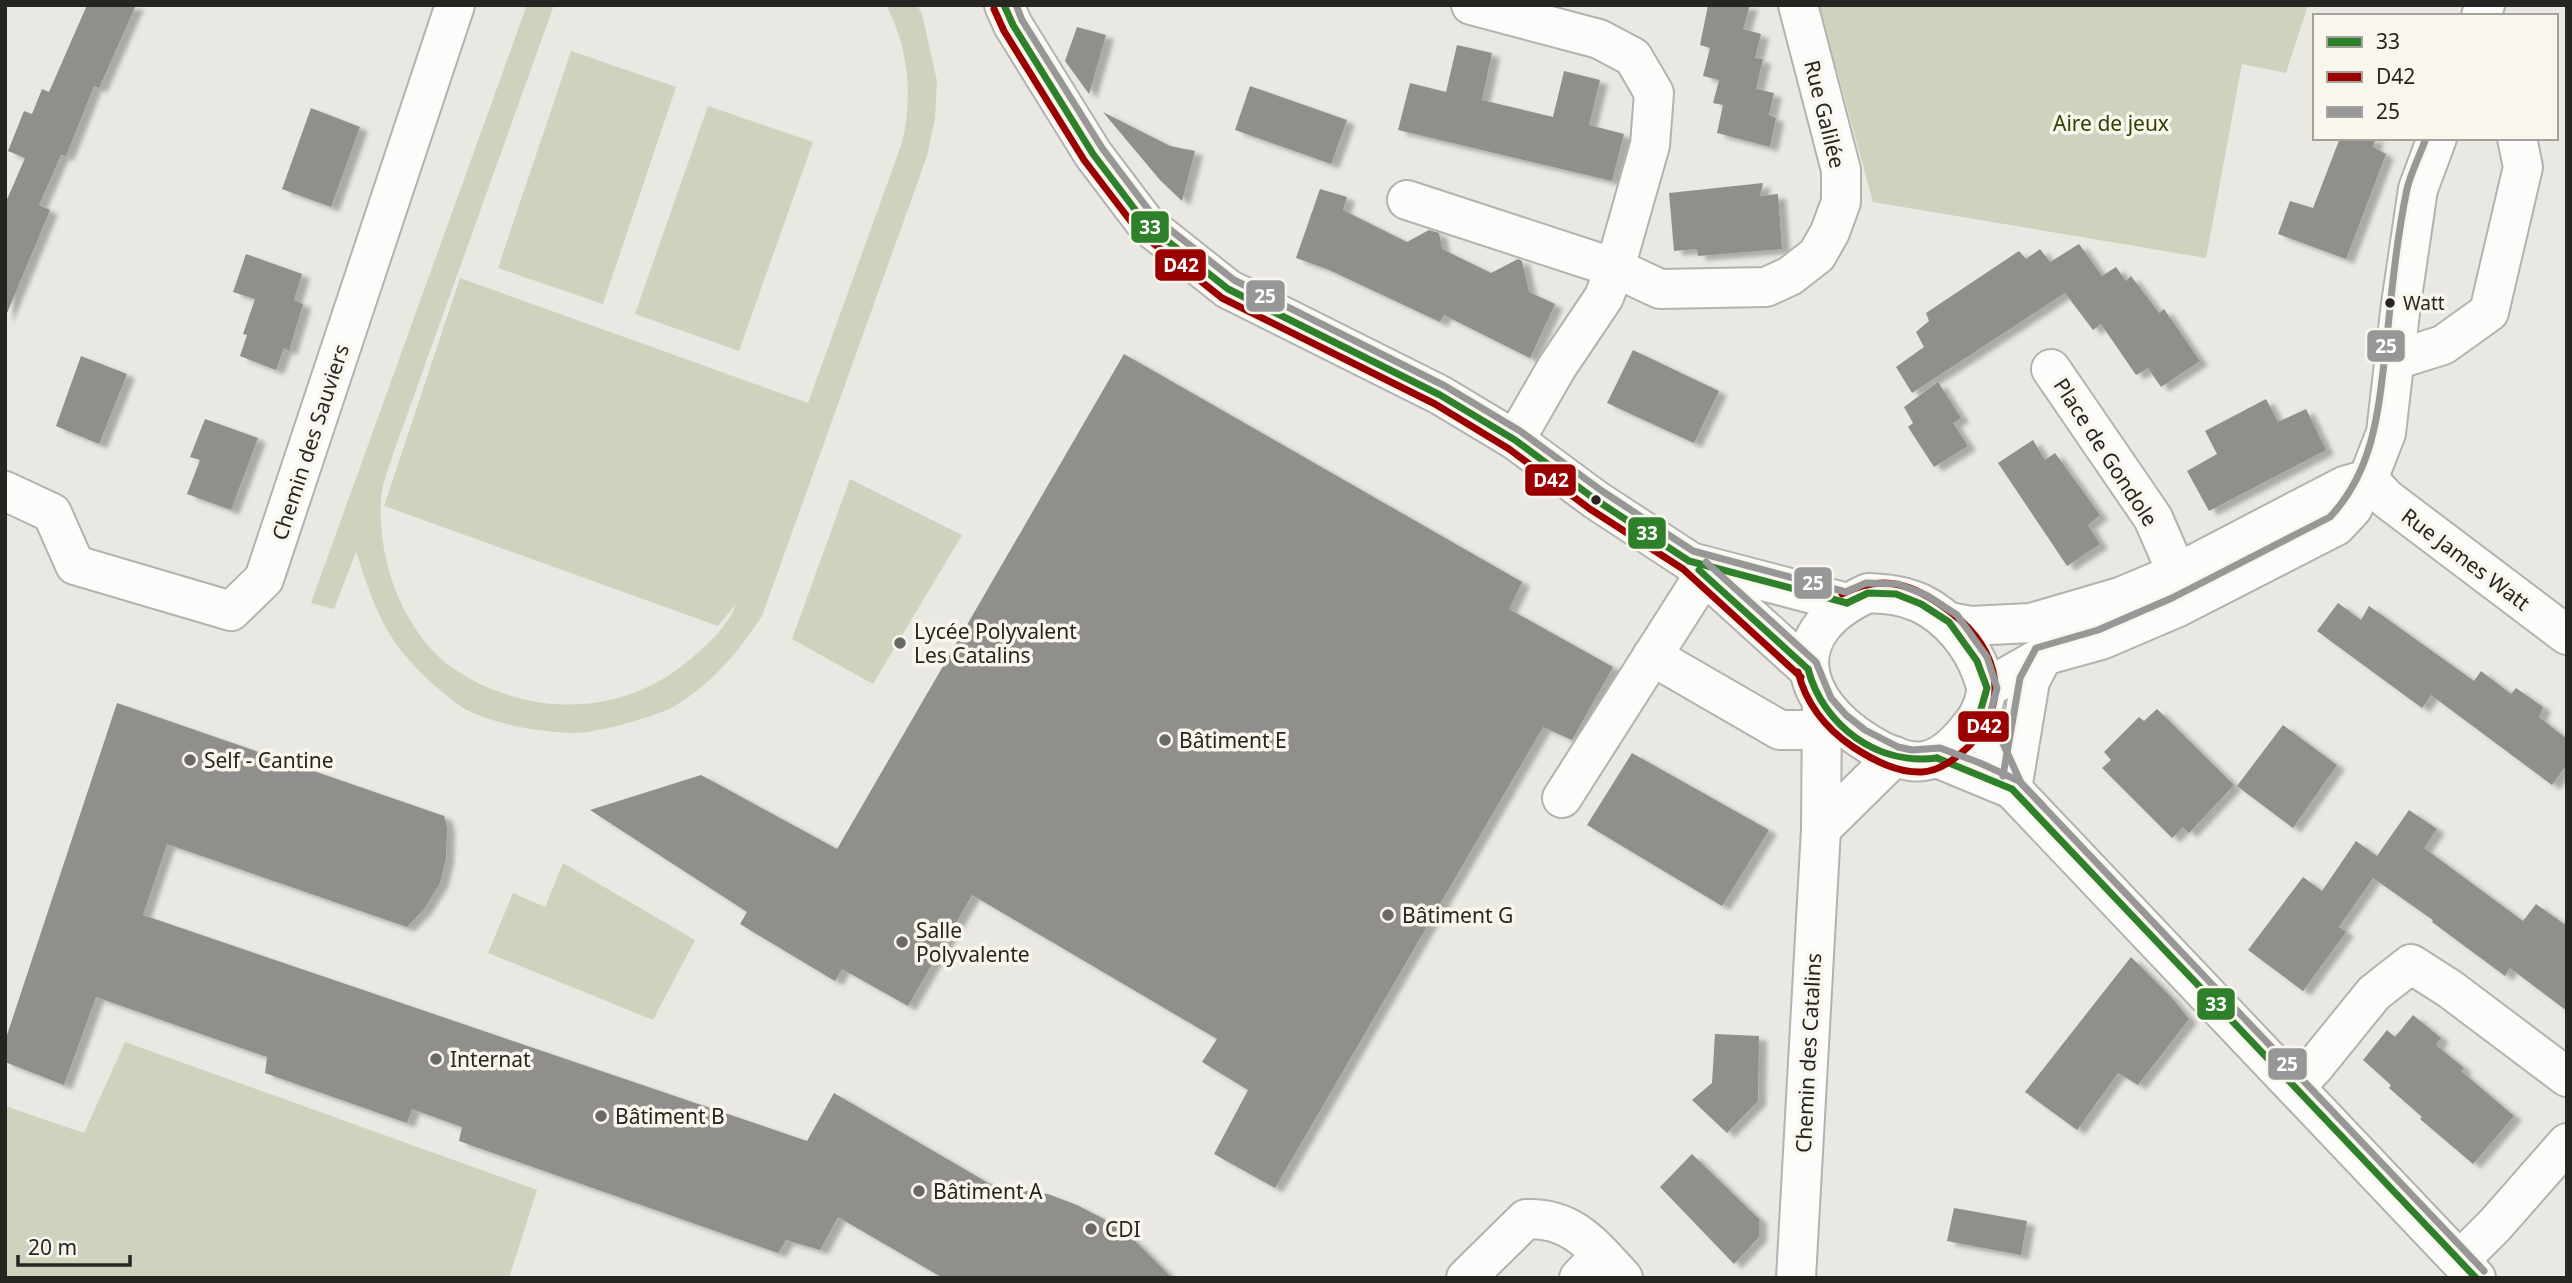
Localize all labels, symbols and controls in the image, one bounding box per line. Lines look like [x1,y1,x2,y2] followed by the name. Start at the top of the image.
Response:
[2313,14,2558,140] legend
[2376,27,2400,55] text: 33
[1798,57,1852,171] street label: Rue Galilée
[2376,62,2415,90] text: D42
[2376,97,2400,125] text: 25
[2053,109,2169,137] park label: Aire de jeux
[1130,210,1170,244] line badge: 33
[1139,214,1161,240] text: 33
[1154,248,1207,282] line badge: D42
[1163,252,1199,278] text: D42
[1245,279,1286,313] line badge: 25
[1254,283,1276,309] text: 25
[2403,290,2445,316] place label: Watt
[2383,296,2397,310] marker: Watt
[2366,329,2406,363] line badge: 25
[2375,333,2397,359] text: 25
[265,340,355,544] street label: Chemin des Sauviers
[2048,373,2164,531] street label: Place de Gondole
[1524,463,1577,497] line badge: D42
[1533,467,1569,493] text: D42
[1589,493,1603,507] unlabelled marker
[2396,502,2536,617] street label: Rue James Watt
[1627,516,1667,550] line badge: 33
[1636,520,1658,546] text: 33
[1793,566,1833,600] line badge: 25
[1802,570,1824,596] text: 25
[914,617,1077,669] place label: Lycée Polyvalent Les Catalins
[892,635,908,651] marker: Lycée Polyvalent Les Catalins
[1957,710,2010,743] line badge: D42
[1966,713,2002,739] text: D42
[1179,726,1287,754] place label: Bâtiment E
[1157,732,1173,748] marker: Bâtiment E
[204,746,334,774] place label: Self - Cantine
[182,752,198,768] marker: Self - Cantine
[1402,901,1513,929] place label: Bâtiment G
[1380,907,1396,923] marker: Bâtiment G
[916,916,1030,968] place label: Salle Polyvalente
[894,934,910,950] marker: Salle Polyvalente
[1789,952,1827,1154] street label: Chemin des Catalins
[2196,987,2236,1021] line badge: 33
[2205,991,2227,1017] text: 33
[450,1045,531,1073] place label: Internat
[2267,1047,2308,1081] line badge: 25
[428,1051,444,1067] marker: Internat
[2276,1051,2298,1077] text: 25
[615,1102,725,1130] place label: Bâtiment B
[593,1108,609,1124] marker: Bâtiment B
[933,1177,1043,1205] place label: Bâtiment A
[911,1183,927,1199] marker: Bâtiment A
[1105,1215,1141,1243] place label: CDI
[1083,1221,1099,1237] marker: CDI
[18,1224,130,1268] scale bar
[28,1233,77,1261] text: 20 m

